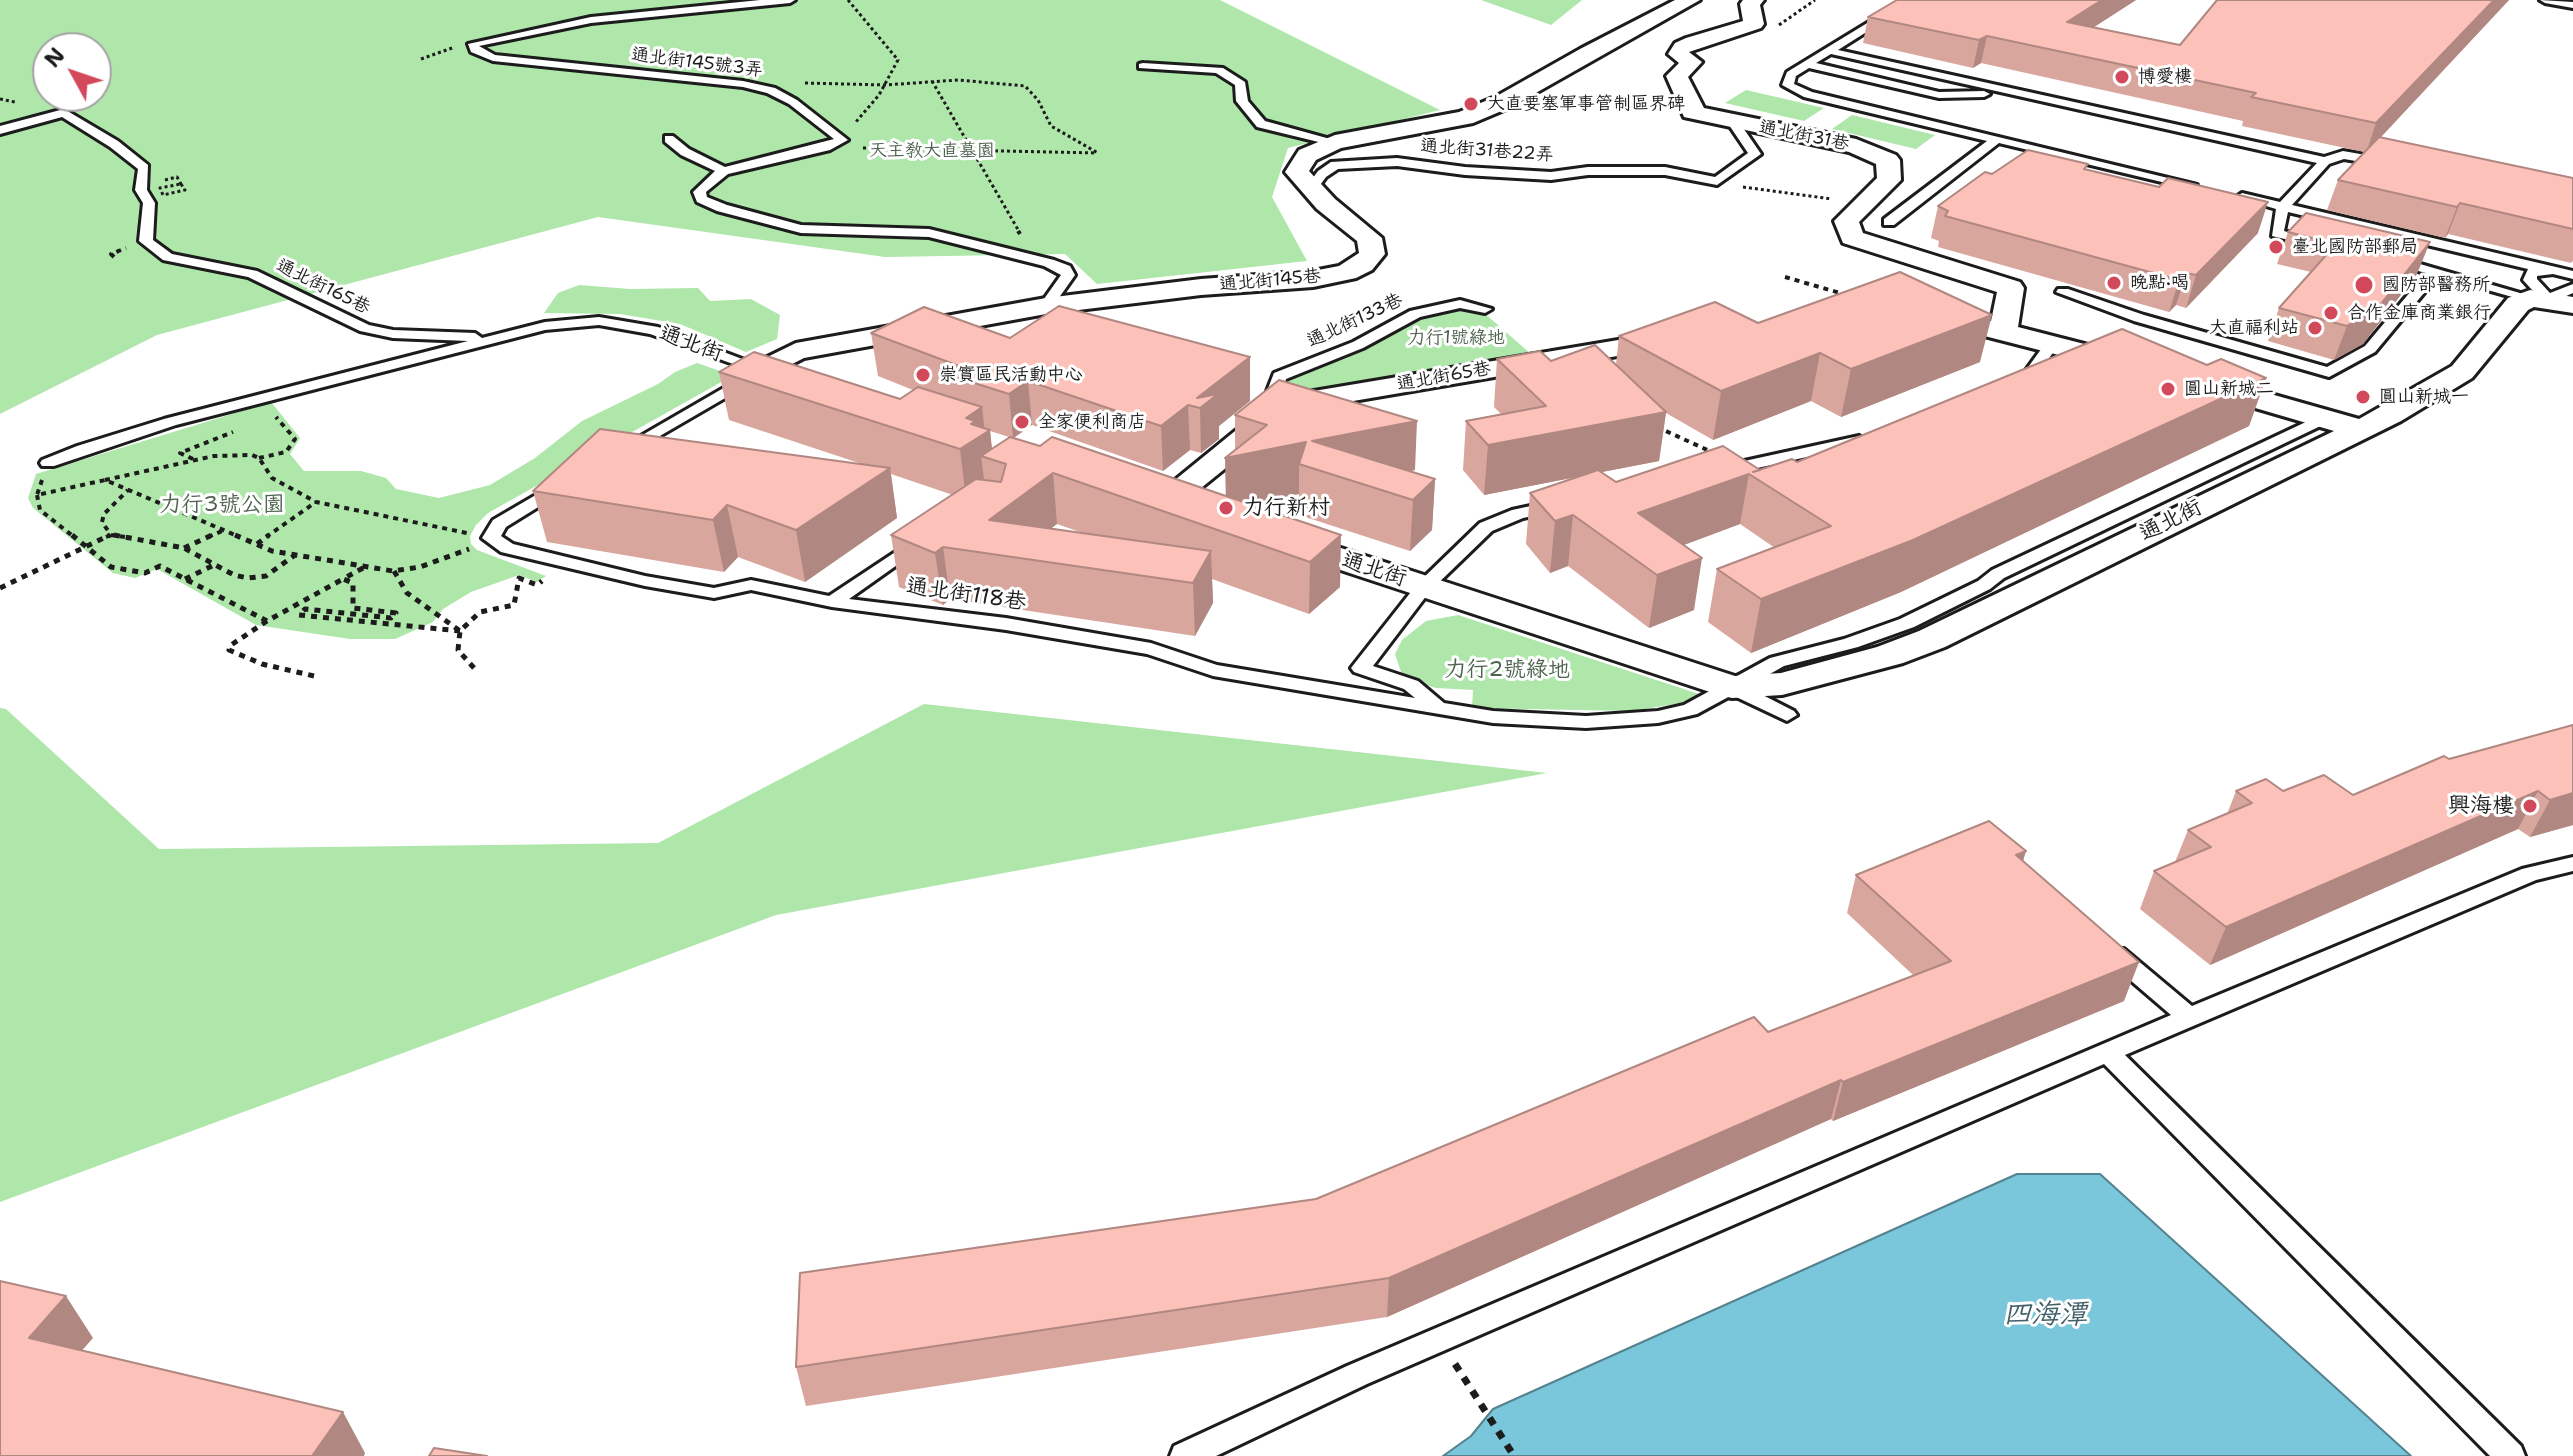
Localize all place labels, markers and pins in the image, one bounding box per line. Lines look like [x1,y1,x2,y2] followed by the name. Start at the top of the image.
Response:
[2138,66,2192,88] place label: 博愛樓
[2113,68,2131,86] marker: 博愛樓
[1487,93,1685,115] place label: 大直要塞軍事管制區界碑
[1462,95,1480,113] marker: 大直要塞軍事管制區界碑
[2292,236,2418,258] place label: 臺北國防部郵局
[2267,238,2285,256] marker: 臺北國防部郵局
[2130,272,2189,294] place label: 晚點·喝
[2105,274,2123,292] marker: 晚點·喝
[2353,274,2375,296] marker: 國防部醫務所
[2382,274,2490,296] place label: 國防部醫務所
[2347,302,2491,324] place label: 合作金庫商業銀行
[2322,304,2340,322] marker: 合作金庫商業銀行
[2209,317,2299,339] place label: 大直福利站
[2306,319,2324,337] marker: 大直福利站
[939,364,1083,386] place label: 崇實區民活動中心
[914,366,932,384] marker: 崇實區民活動中心
[2184,378,2274,400] place label: 圓山新城二
[2159,380,2177,398] marker: 圓山新城二
[2379,386,2469,408] place label: 圓山新城一
[2354,388,2372,406] marker: 圓山新城一
[1038,411,1146,433] place label: 全家便利商店
[1013,413,1031,431] marker: 全家便利商店
[1242,495,1330,521] place label: 力行新村
[1217,499,1235,517] marker: 力行新村
[2448,793,2514,819] place label: 興海樓
[2521,797,2539,815] marker: 興海樓

